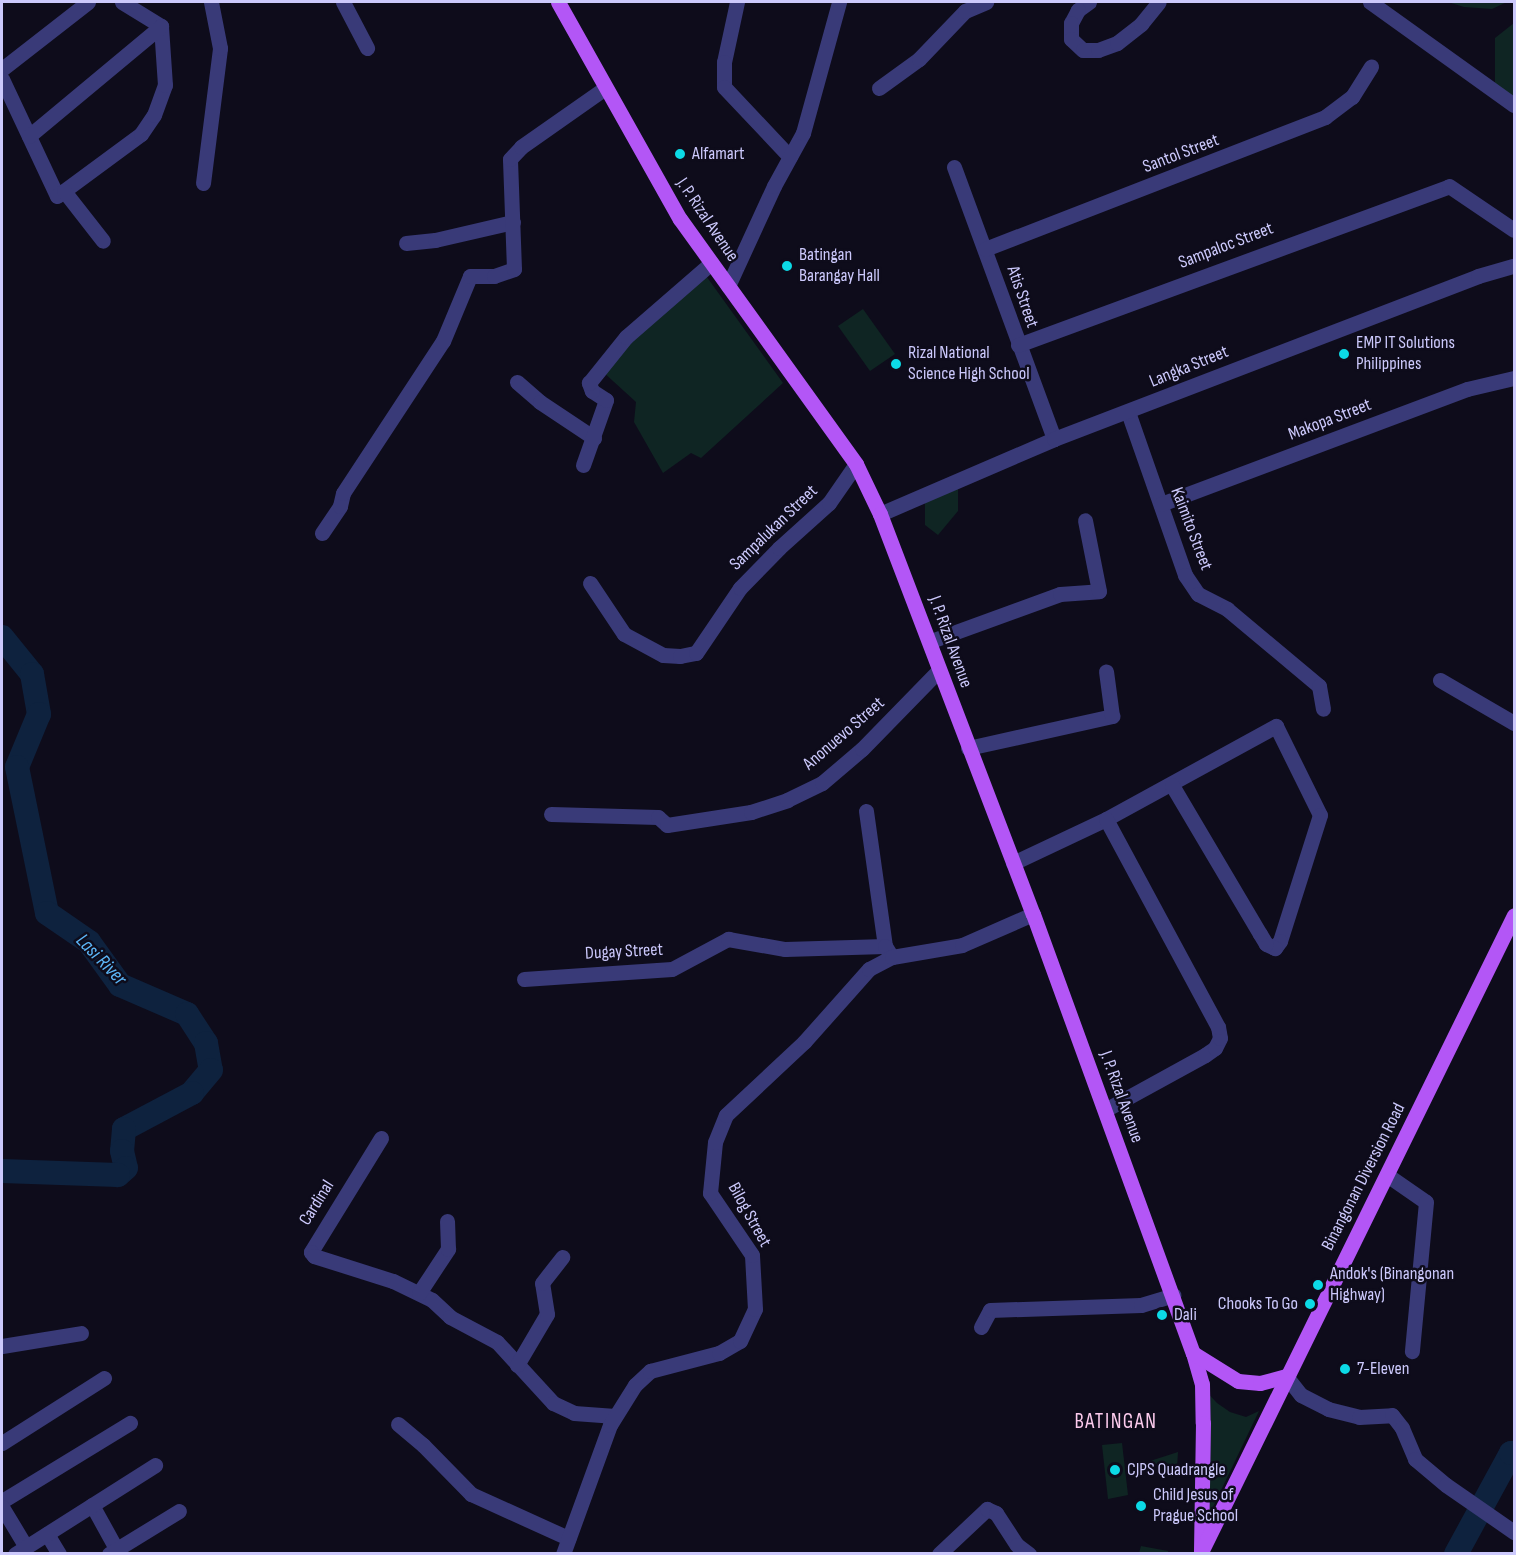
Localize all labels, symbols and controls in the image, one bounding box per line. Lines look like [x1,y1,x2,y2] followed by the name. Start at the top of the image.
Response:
[1140,130,1222,178] street label: Santol Street
[692,143,745,165] place label: Alfamart
[673,147,687,161] marker: Alfamart
[671,174,743,266] street label: J. P. Rizal Avenue
[1176,218,1276,274] street label: Sampaloc Street
[799,245,880,288] place label: Batingan Barangay Hall
[780,259,794,273] marker: Batingan Barangay Hall
[1001,263,1043,331] street label: Atis Street
[1356,333,1455,376] place label: EMP IT Solutions Philippines
[1146,341,1232,393] street label: Langka Street
[908,343,1030,386] place label: Rizal National Science High School
[1337,347,1351,361] marker: EMP IT Solutions Philippines
[889,357,903,371] marker: Rizal National Science High School
[1286,394,1374,446] street label: Makopa Street
[726,481,822,575] street label: Sampalukan Street
[1165,485,1217,573] street label: Kaimito Street
[923,593,977,691] street label: J. P. Rizal Avenue
[799,693,889,775] street label: Anonuevo Street
[71,929,131,991] water label: Lasi River
[585,939,663,965] street label: Dugay Street
[1094,1048,1148,1146] street label: J. P. Rizal Avenue
[1317,1100,1411,1254] street label: Binangonan Diversion Road
[295,1176,339,1230] street label: Cardinal
[723,1179,775,1251] street label: Bilog Street
[1330,1264,1454,1306] place label: Andok's (Binangonan Highway)
[1311,1278,1325,1292] marker: Andok's (Binangonan Highway)
[1218,1293,1298,1315] place label: Chooks To Go
[1303,1297,1317,1311] marker: Chooks To Go
[1174,1304,1197,1326] place label: Dali
[1155,1308,1169,1322] marker: Dali
[1357,1358,1410,1380] place label: 7-Eleven
[1338,1362,1352,1376] marker: 7-Eleven
[1074,1409,1158,1435] district label: BATINGAN
[1127,1459,1226,1481] place label: CJPS Quadrangle
[1108,1463,1122,1477] marker: CJPS Quadrangle
[1153,1485,1238,1528] place label: Child Jesus of Prague School
[1134,1499,1148,1513] marker: Child Jesus of Prague School

